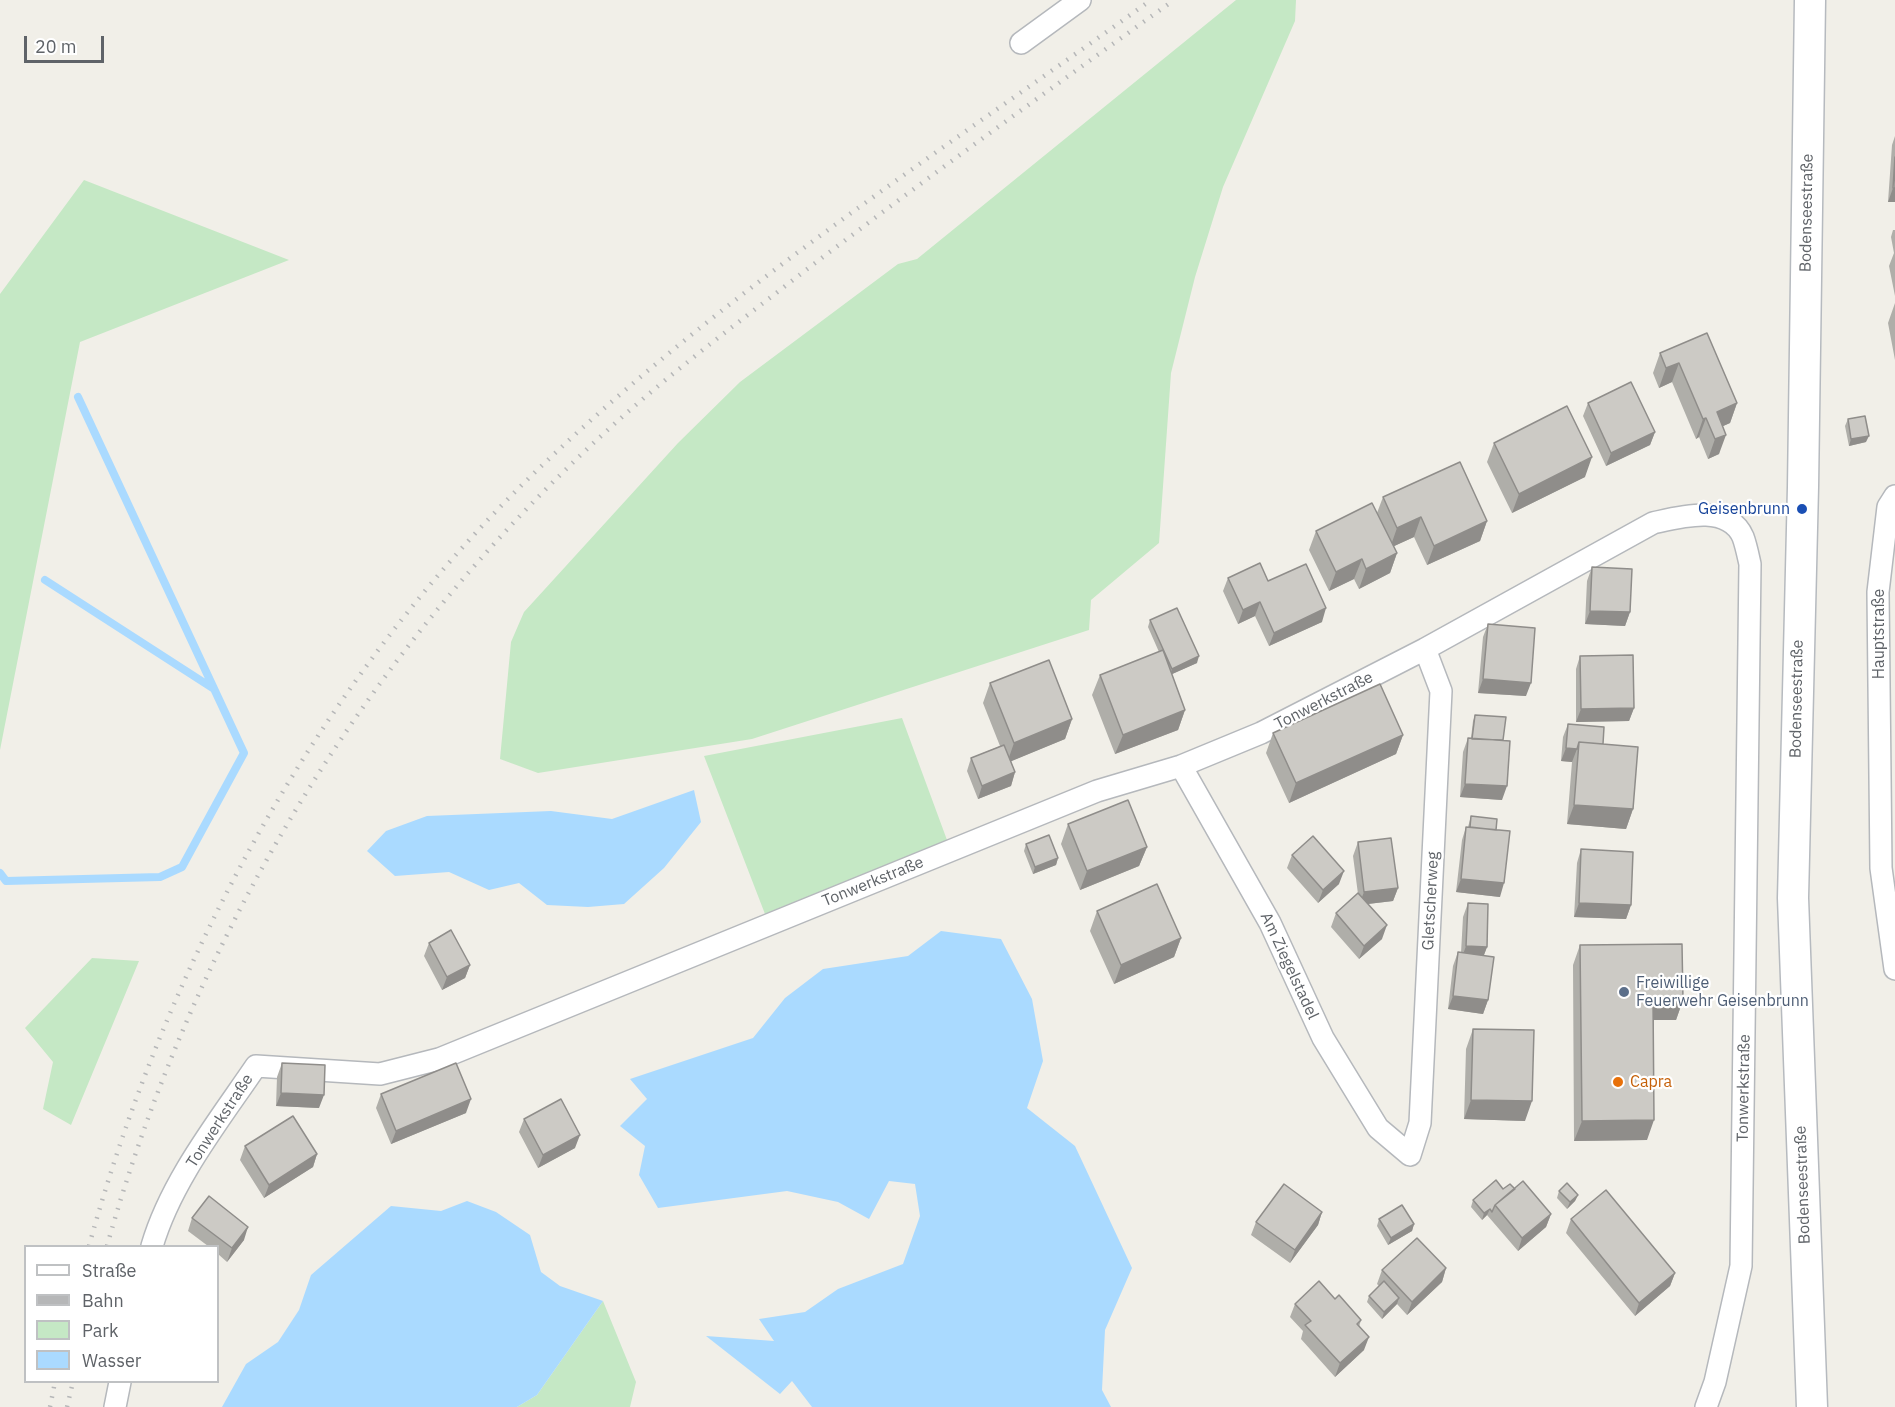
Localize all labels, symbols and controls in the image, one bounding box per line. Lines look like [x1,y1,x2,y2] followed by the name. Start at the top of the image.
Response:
[27,24,106,62] scale bar
[35,35,77,58] text: 20 m
[1796,154,1818,272] street label: Bodenseestraße
[1698,499,1790,519] place label: Geisenbrunn
[1795,502,1809,516] marker: Geisenbrunn
[1869,589,1889,679] street label: Hauptstraße
[1786,640,1808,758] street label: Bodenseestraße
[1272,668,1376,734] street label: Tonwerkstraße
[1419,851,1443,951] street label: Gletscherweg
[819,853,927,911] street label: Tonwerkstraße
[1256,909,1322,1023] street label: Am Ziegelstadel
[1636,973,1809,1011] place label: Freiwillige Feuerwehr Geisenbrunn
[1617,985,1631,999] marker: Freiwillige Feuerwehr Geisenbrunn
[1733,1034,1755,1142] street label: Tonwerkstraße
[183,1071,257,1171] street label: Tonwerkstraße
[1630,1072,1672,1092] place label: Capra
[1611,1075,1625,1089] marker: Capra
[1791,1125,1815,1245] street label: Bodenseestraße
[24,1245,219,1383] legend
[82,1259,136,1282] text: Straße
[82,1289,124,1312] text: Bahn
[82,1319,118,1342] text: Park
[82,1349,141,1372] text: Wasser

